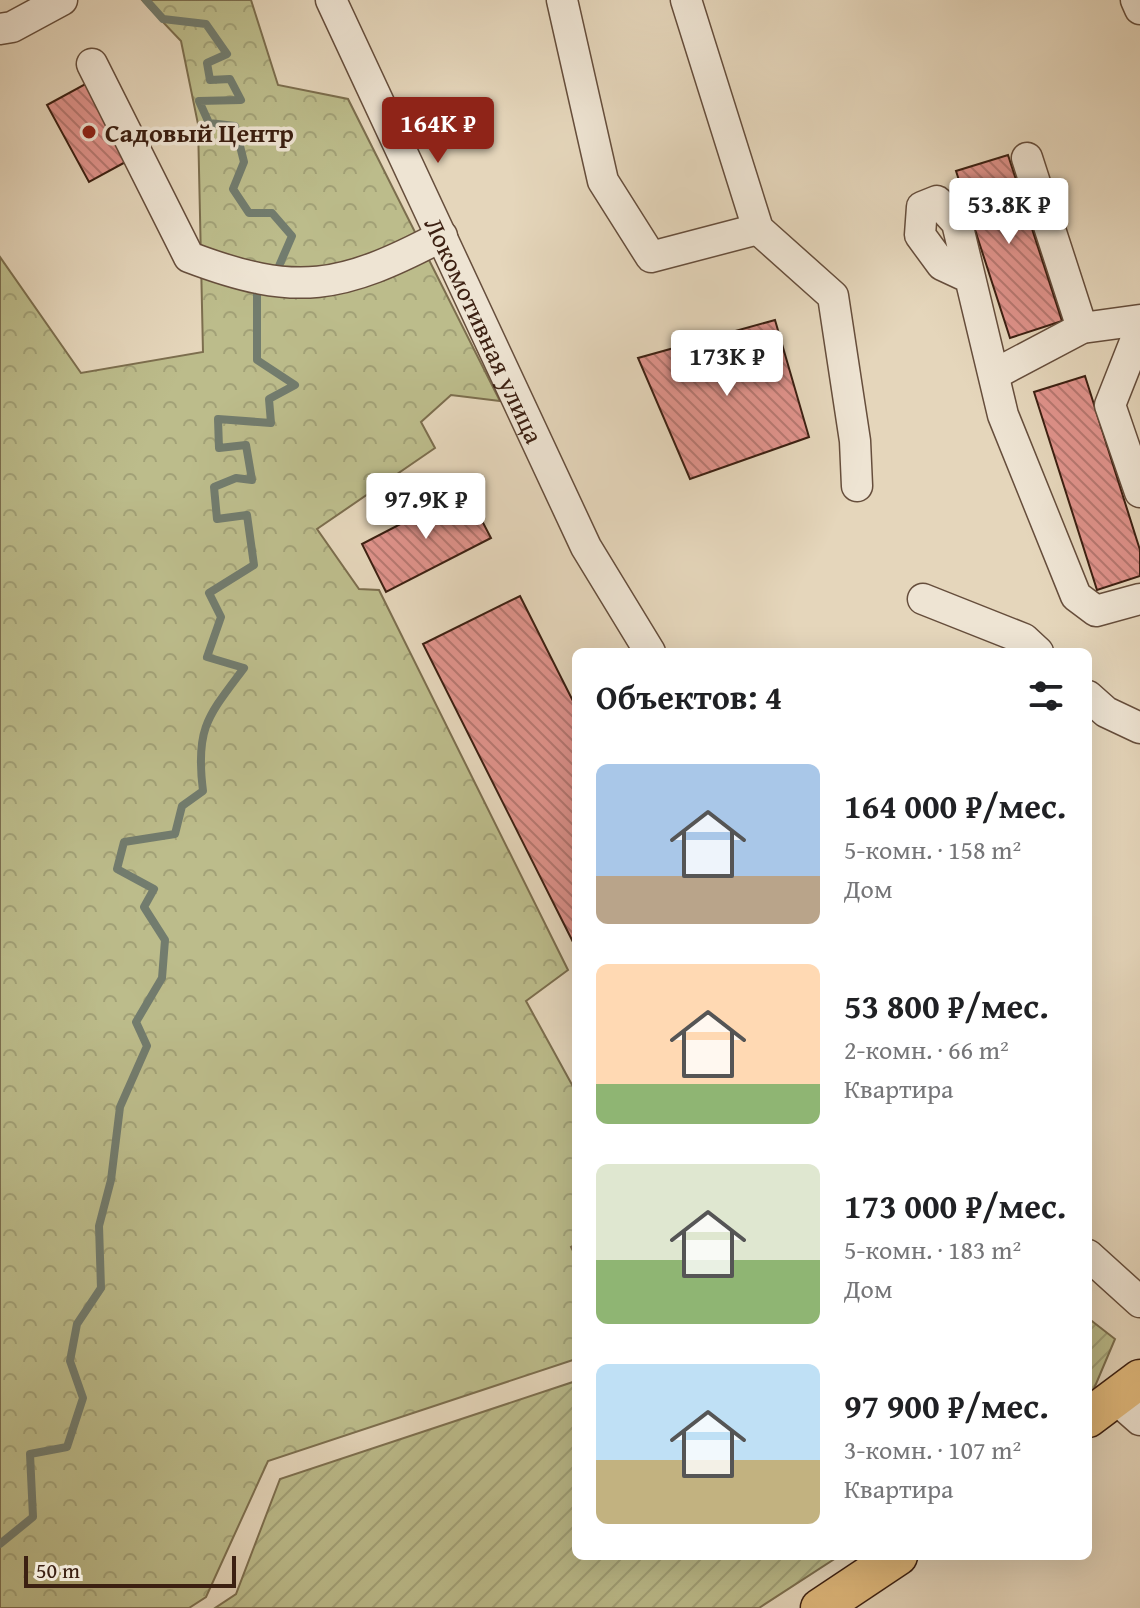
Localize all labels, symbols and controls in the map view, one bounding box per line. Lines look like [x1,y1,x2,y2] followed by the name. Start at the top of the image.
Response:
[373,97,503,165] pin: 164K ₽
[400,103,476,142] text: 164K ₽
[105,113,294,152] place label: Садовый Центр
[80,123,98,141] marker: Садовый Центр
[935,178,1083,246] pin: 53.8K ₽
[967,184,1051,223] text: 53.8K ₽
[415,210,555,450] street label: Локомотивная улица
[662,330,792,398] pin: 173K ₽
[689,336,765,375] text: 173K ₽
[352,473,500,541] pin: 97.9K ₽
[384,479,468,518] text: 97.9K ₽
[596,672,782,721] text: Объектов: 4
[1024,674,1068,718] icon: filters
[844,781,1066,830] text: 164 000 ₽/мес.
[660,796,756,892] icon: home
[844,830,1021,869] text: 5-комн. · 158 m²
[844,869,892,908] text: Дом
[844,981,1049,1030] text: 53 800 ₽/мес.
[660,996,756,1092] icon: home
[844,1030,1009,1069] text: 2-комн. · 66 m²
[844,1069,953,1108] text: Квартира
[844,1181,1066,1230] text: 173 000 ₽/мес.
[660,1196,756,1292] icon: home
[844,1230,1021,1269] text: 5-комн. · 183 m²
[844,1269,892,1308] text: Дом
[844,1381,1049,1430] text: 97 900 ₽/мес.
[660,1396,756,1492] icon: home
[844,1430,1021,1469] text: 3-комн. · 107 m²
[844,1469,953,1508] text: Квартира
[24,1552,236,1588] scale bar
[36,1554,80,1586] text: 50 m

